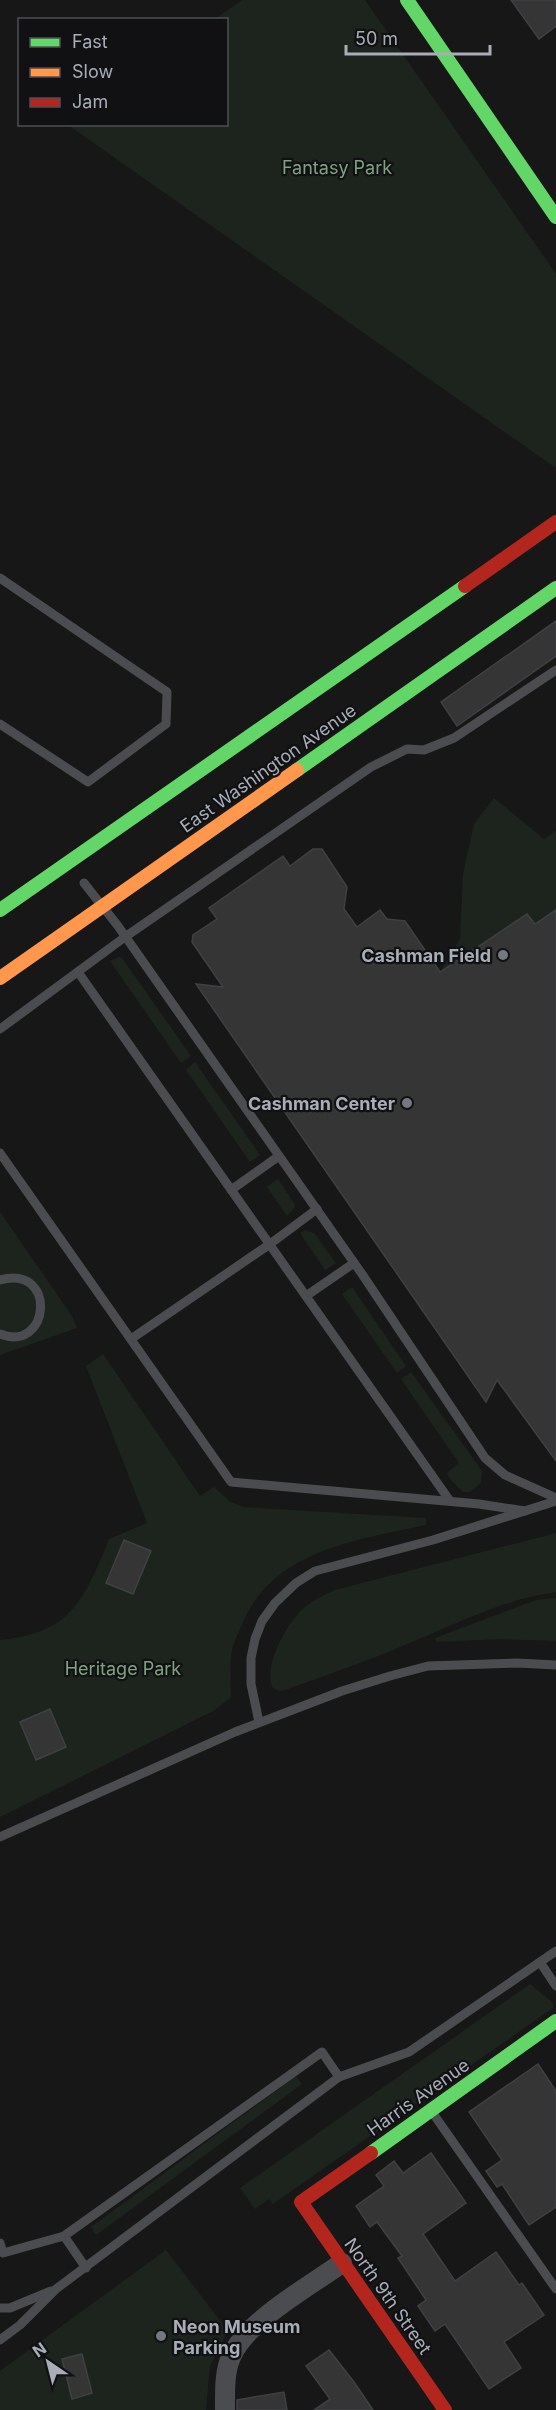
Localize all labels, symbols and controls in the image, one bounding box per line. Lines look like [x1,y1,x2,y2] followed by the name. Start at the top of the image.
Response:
[18,18,228,126] legend
[346,18,490,56] scale bar
[355,28,398,49] text: 50 m
[72,31,108,52] text: Fast
[72,61,113,82] text: Slow
[72,91,108,112] text: Jam
[282,157,392,178] park label: Fantasy Park
[176,699,360,837] street label: East Washington Avenue
[361,945,491,966] place label: Cashman Field
[496,948,510,962] marker: Cashman Field
[248,1093,395,1114] place label: Cashman Center
[400,1096,414,1110] marker: Cashman Center
[65,1658,181,1679] park label: Heritage Park
[363,2054,473,2140] street label: Harris Avenue
[340,2234,436,2358] street label: North 9th Street
[173,2316,300,2358] place label: Neon Museum Parking
[154,2329,168,2343] marker: Neon Museum Parking
[18,2332,78,2392] north arrow
[29,2338,50,2361] text: N

